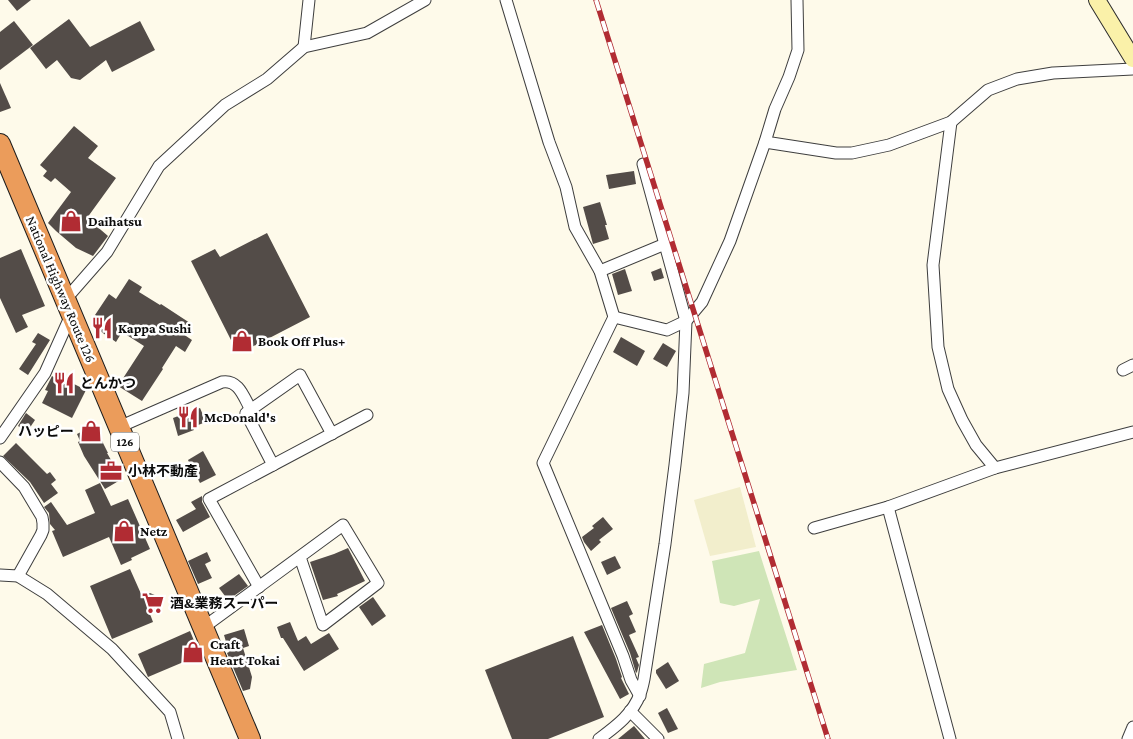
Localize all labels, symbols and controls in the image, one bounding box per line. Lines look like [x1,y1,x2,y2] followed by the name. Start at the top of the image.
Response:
[58,208,84,234] shop icon: Daihatsu
[23,213,99,365] street label: National Highway Route 126
[88,213,142,229] place label: Daihatsu
[89,315,115,341] restaurant icon: Kappa Sushi
[118,320,191,336] place label: Kappa Sushi
[229,328,255,354] shop icon: Book Off Plus+
[258,333,345,349] place label: Book Off Plus+
[51,370,77,396] restaurant icon: とんかつ
[80,375,136,391] place label: とんかつ
[175,404,201,430] restaurant icon: McDonald's
[204,409,276,425] place label: McDonald's
[78,418,104,444] shop icon: ハッピー
[18,423,74,439] place label: ハッピー
[111,432,139,452] road number: 126
[98,458,124,484] office icon: 小林不動產
[128,463,198,479] place label: 小林不動產
[111,518,137,544] shop icon: Netz
[140,523,168,539] place label: Netz
[140,590,166,616] supermarket icon: 酒&業務スーパー
[170,595,278,611] place label: 酒&業務スーパー
[210,636,280,668] place label: Craft Heart Tokai
[180,639,206,665] shop icon: Craft Heart Tokai

